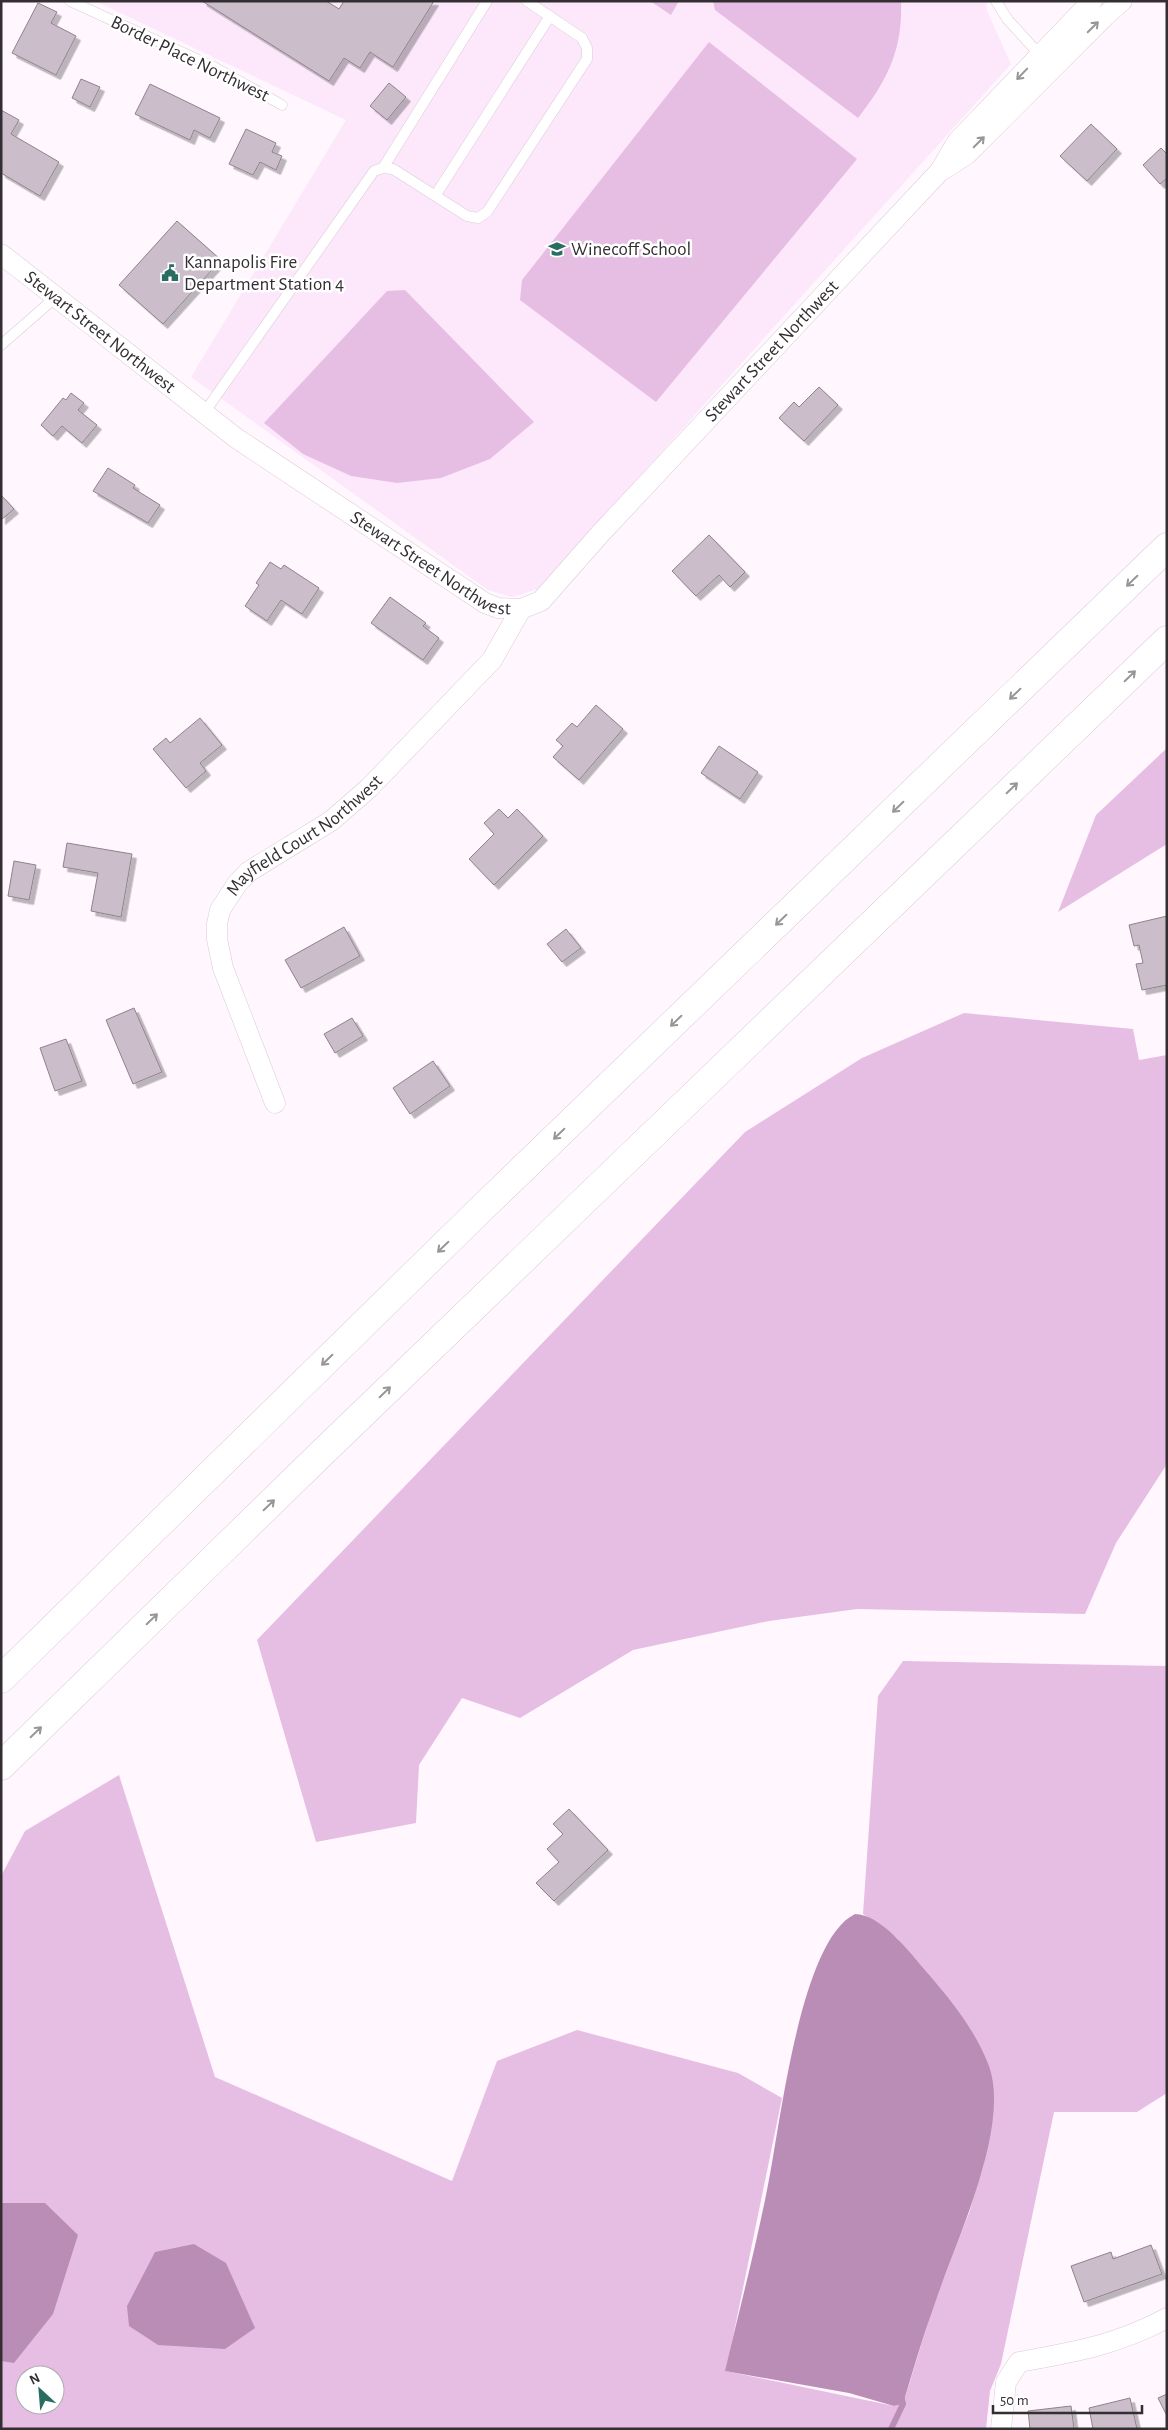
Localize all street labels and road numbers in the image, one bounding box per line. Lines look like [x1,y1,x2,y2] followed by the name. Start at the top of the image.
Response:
[108,12,272,106] street label: Border Place Northwest
[21,267,179,396] street label: Stewart Street Northwest
[701,276,842,425] street label: Stewart Street Northwest
[347,507,511,618] street label: Stewart Street Northwest
[223,771,386,899] street label: Mayfield Court Northwest

